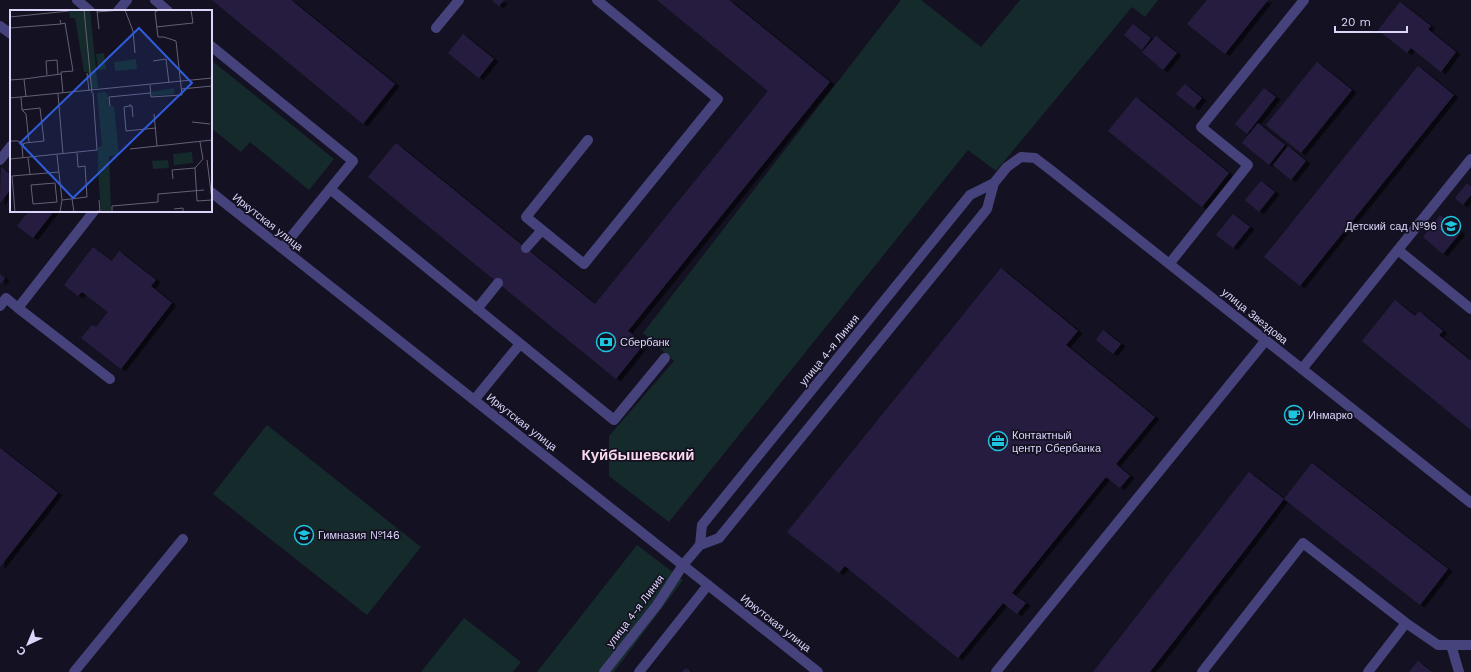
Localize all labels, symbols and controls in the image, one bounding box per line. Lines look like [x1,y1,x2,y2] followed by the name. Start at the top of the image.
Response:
[1335,8,1407,34] scale bar
[10,10,212,212] inset map
[1341,15,1371,29] text: 20 m
[230,191,306,255] street label: Иркутская улица
[1440,215,1462,237] school or university icon: Детский сад №96
[1345,220,1437,233] place label: Детский сад №96
[1219,286,1291,348] street label: улица Звездова
[797,312,862,388] street label: улица 4-я Линия
[595,331,617,353] bank icon: Сбербанк
[620,336,670,349] place label: Сбербанк
[484,391,560,455] street label: Иркутская улица
[1283,404,1305,426] cafe icon: Инмарко
[1308,409,1353,422] place label: Инмарко
[1012,429,1102,455] place label: Контактный центр Сбербанка
[987,430,1009,452] office icon: Контактный центр Сбербанка
[582,446,694,464] district label: Куйбышевский
[293,524,315,546] school or university icon: Гимназия №146
[318,529,400,542] place label: Гимназия №146
[604,572,667,650] street label: улица 4-я Линия
[738,592,814,656] street label: Иркутская улица
[8,624,48,664] north arrow
[14,643,29,658] text: С

